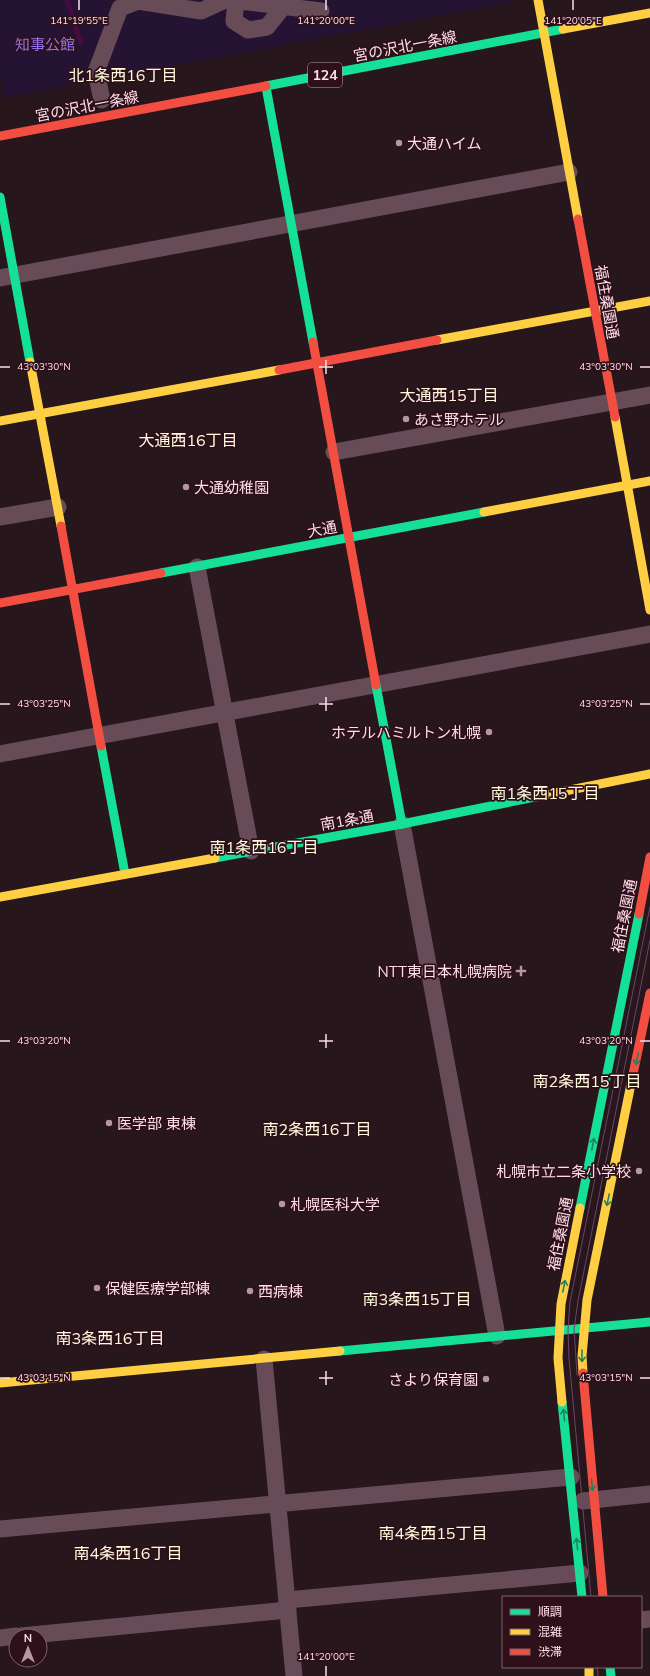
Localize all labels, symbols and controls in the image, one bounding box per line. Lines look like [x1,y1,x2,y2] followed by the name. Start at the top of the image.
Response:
[50,14,108,27] text: 141°19'55"E
[297,14,355,27] text: 141°20'00"E
[544,14,602,27] text: 141°20'05"E
[352,27,458,65] street label: 宮の沢北一条線
[15,35,75,54] park label: 知事公館
[308,63,342,87] road number: 124
[69,65,177,85] district label: 北1条西16丁目
[34,87,140,125] street label: 宮の沢北一条線
[407,134,481,153] place label: 大通ハイム
[394,138,404,148] marker: 大通ハイム
[591,263,623,341] street label: 福住桑園通
[17,360,71,373] text: 43°03'30"N
[579,360,633,373] text: 43°03'30"N
[399,385,499,405] district label: 大通西15丁目
[414,410,504,429] place label: あさ野ホテル
[401,414,411,424] marker: あさ野ホテル
[138,430,238,450] district label: 大通西16丁目
[194,478,269,497] place label: 大通幼稚園
[181,482,191,492] marker: 大通幼稚園
[305,517,339,541] street label: 大通
[17,697,71,710] text: 43°03'25"N
[579,697,633,710] text: 43°03'25"N
[331,723,481,742] place label: ホテルハミルトン札幌
[484,727,494,737] marker: ホテルハミルトン札幌
[491,783,599,803] district label: 南1条西15丁目
[319,806,375,834] street label: 南1条通
[210,837,318,857] district label: 南1条西16丁目
[608,877,640,955] street label: 福住桑園通
[378,962,512,981] place label: NTT東日本札幌病院
[515,965,527,977] marker: NTT東日本札幌病院
[17,1034,71,1047] text: 43°03'20"N
[579,1034,633,1047] text: 43°03'20"N
[632,1052,640,1065] one-way arrow
[533,1071,641,1091] district label: 南2条西15丁目
[117,1114,196,1133] place label: 医学部 東棟
[104,1118,114,1128] marker: 医学部 東棟
[263,1119,371,1139] district label: 南2条西16丁目
[589,1138,597,1151] one-way arrow
[496,1162,631,1181] place label: 札幌市立二条小学校
[634,1166,644,1176] marker: 札幌市立二条小学校
[603,1193,611,1206] one-way arrow
[290,1195,380,1214] place label: 札幌医科大学
[544,1195,576,1273] street label: 福住桑園通
[277,1199,287,1209] marker: 札幌医科大学
[105,1279,210,1298] place label: 保健医療学部棟
[561,1280,569,1293] one-way arrow
[258,1282,303,1301] place label: 西病棟
[92,1283,102,1293] marker: 保健医療学部棟
[245,1286,255,1296] marker: 西病棟
[363,1289,471,1309] district label: 南3条西15丁目
[56,1328,164,1348] district label: 南3条西16丁目
[578,1349,586,1362] one-way arrow
[388,1370,478,1389] place label: さより保育園
[17,1371,71,1384] text: 43°03'15"N
[579,1371,633,1384] text: 43°03'15"N
[481,1374,491,1384] marker: さより保育園
[560,1409,568,1422] one-way arrow
[589,1478,596,1491] one-way arrow
[379,1523,487,1543] district label: 南4条西15丁目
[574,1538,581,1551] one-way arrow
[74,1543,182,1563] district label: 南4条西16丁目
[502,1596,642,1668] legend
[538,1604,562,1619] text: 順調
[538,1624,562,1639] text: 混雑
[8,1628,48,1668] north arrow
[24,1631,32,1645] text: N
[538,1644,562,1659] text: 渋滞
[297,1650,355,1663] text: 141°20'00"E

